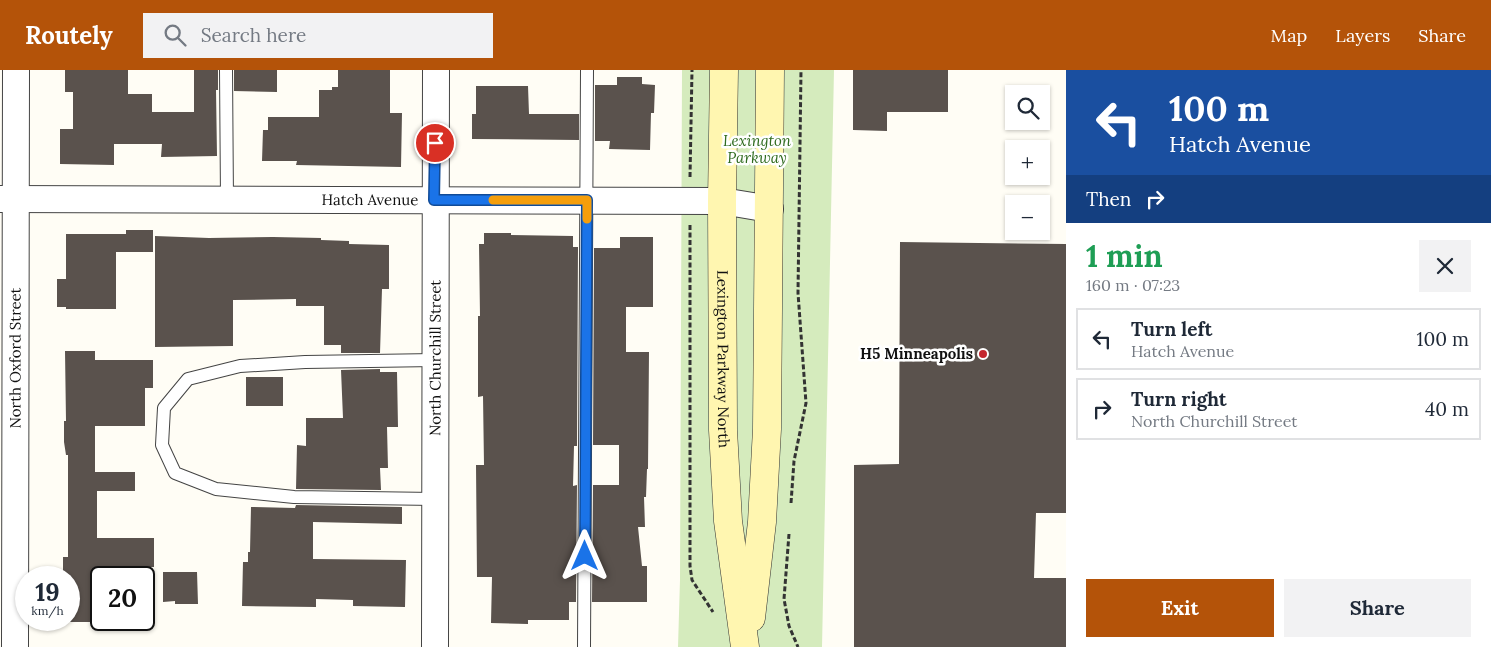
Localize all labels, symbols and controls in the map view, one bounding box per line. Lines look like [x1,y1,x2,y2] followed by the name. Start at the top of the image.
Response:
[143,13,493,58] search box
[25,20,113,51] text: Routely
[161,21,189,49] icon: search
[201,23,306,47] text: Search here
[1271,24,1307,47] text: Map
[1335,24,1390,47] text: Layers
[1418,24,1466,47] text: Share
[1005,85,1050,240] map controls
[1005,85,1050,130] button: search
[1169,86,1269,131] text: 100 m
[1086,90,1151,155] icon: left
[414,122,456,164] pin
[421,129,449,157] icon: arrive
[1169,130,1311,158] text: Hatch Avenue
[723,131,792,167] park label: Lexington Parkway
[1005,140,1050,185] button: +
[1141,185,1169,213] icon: right
[1086,187,1131,211] text: Then
[321,190,419,209] street label: Hatch Avenue
[1005,195,1050,240] button: −
[1086,237,1163,275] text: 1 min
[1419,240,1471,292] button: close
[713,270,734,448] street label: Lexington Parkway North
[1086,275,1180,295] text: 160 m · 07:23
[425,280,445,436] street label: North Churchill Street
[5,287,25,428] street label: North Oxford Street
[1131,317,1212,341] text: Turn left
[1088,325,1116,353] icon: left
[1417,327,1469,351] text: 100 m
[1131,341,1234,361] text: Hatch Avenue
[860,344,973,363] place label: H5 Minneapolis
[977,348,989,360] marker: H5 Minneapolis
[1131,387,1227,411] text: Turn right
[1088,395,1116,423] icon: right
[1425,397,1469,421] text: 40 m
[1131,411,1297,431] text: North Churchill Street
[558,529,610,581] position arrow
[90,566,155,631] speed limit sign: 20
[35,576,60,608] text: 19
[1086,579,1274,637] button: Exit
[1284,579,1471,637] button: Share
[31,603,64,618] text: km/h

